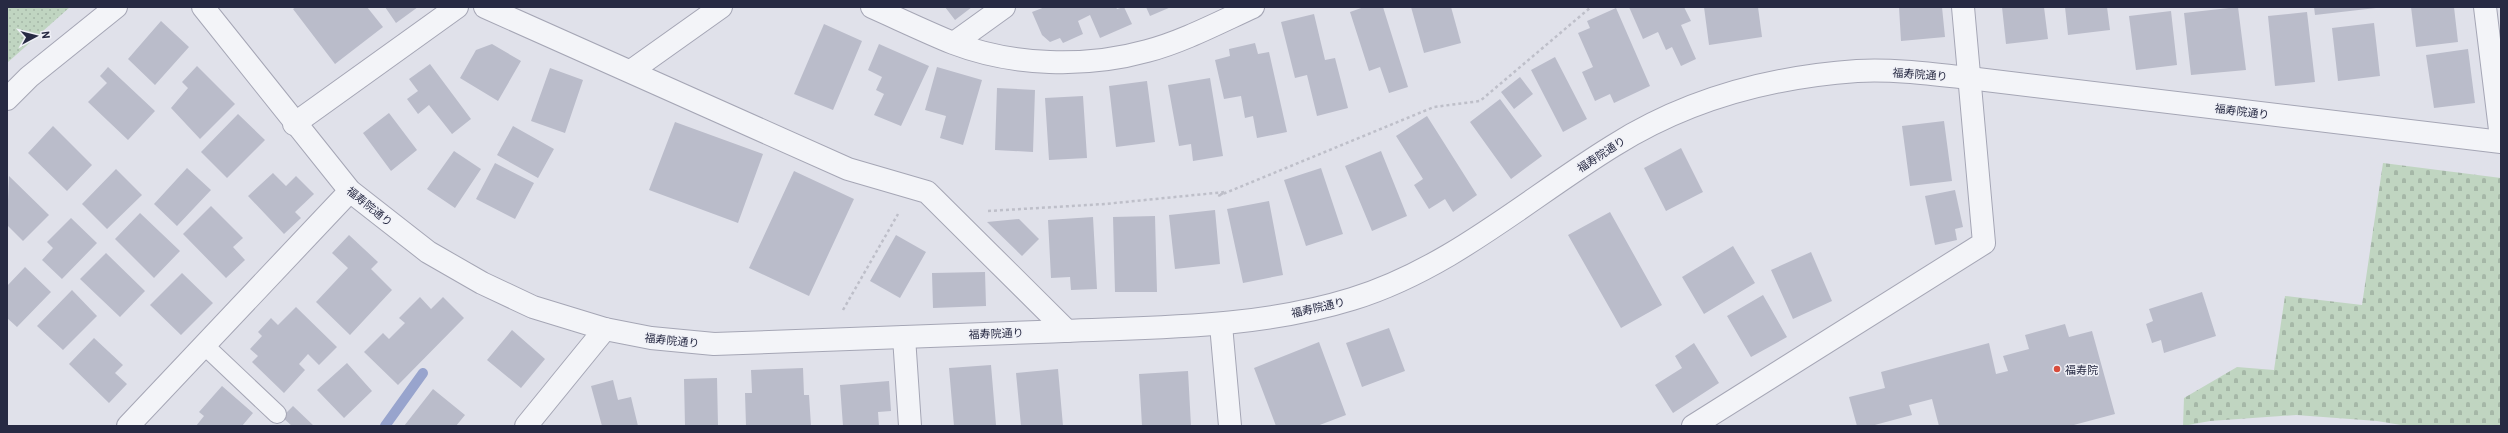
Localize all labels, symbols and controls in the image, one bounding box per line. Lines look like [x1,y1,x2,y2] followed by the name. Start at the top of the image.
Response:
[16,16,56,56] north arrow
[40,30,53,39] text: N
[1892,66,1948,82] street label: 福寿院通り
[2214,101,2270,121] street label: 福寿院通り
[1574,134,1628,174] street label: 福寿院通り
[345,184,395,228] street label: 福寿院通り
[1290,294,1346,320] street label: 福寿院通り
[968,326,1024,340] street label: 福寿院通り
[644,331,700,349] street label: 福寿院通り
[2065,363,2098,376] place label: 福寿院
[2052,364,2062,374] marker: 福寿院

